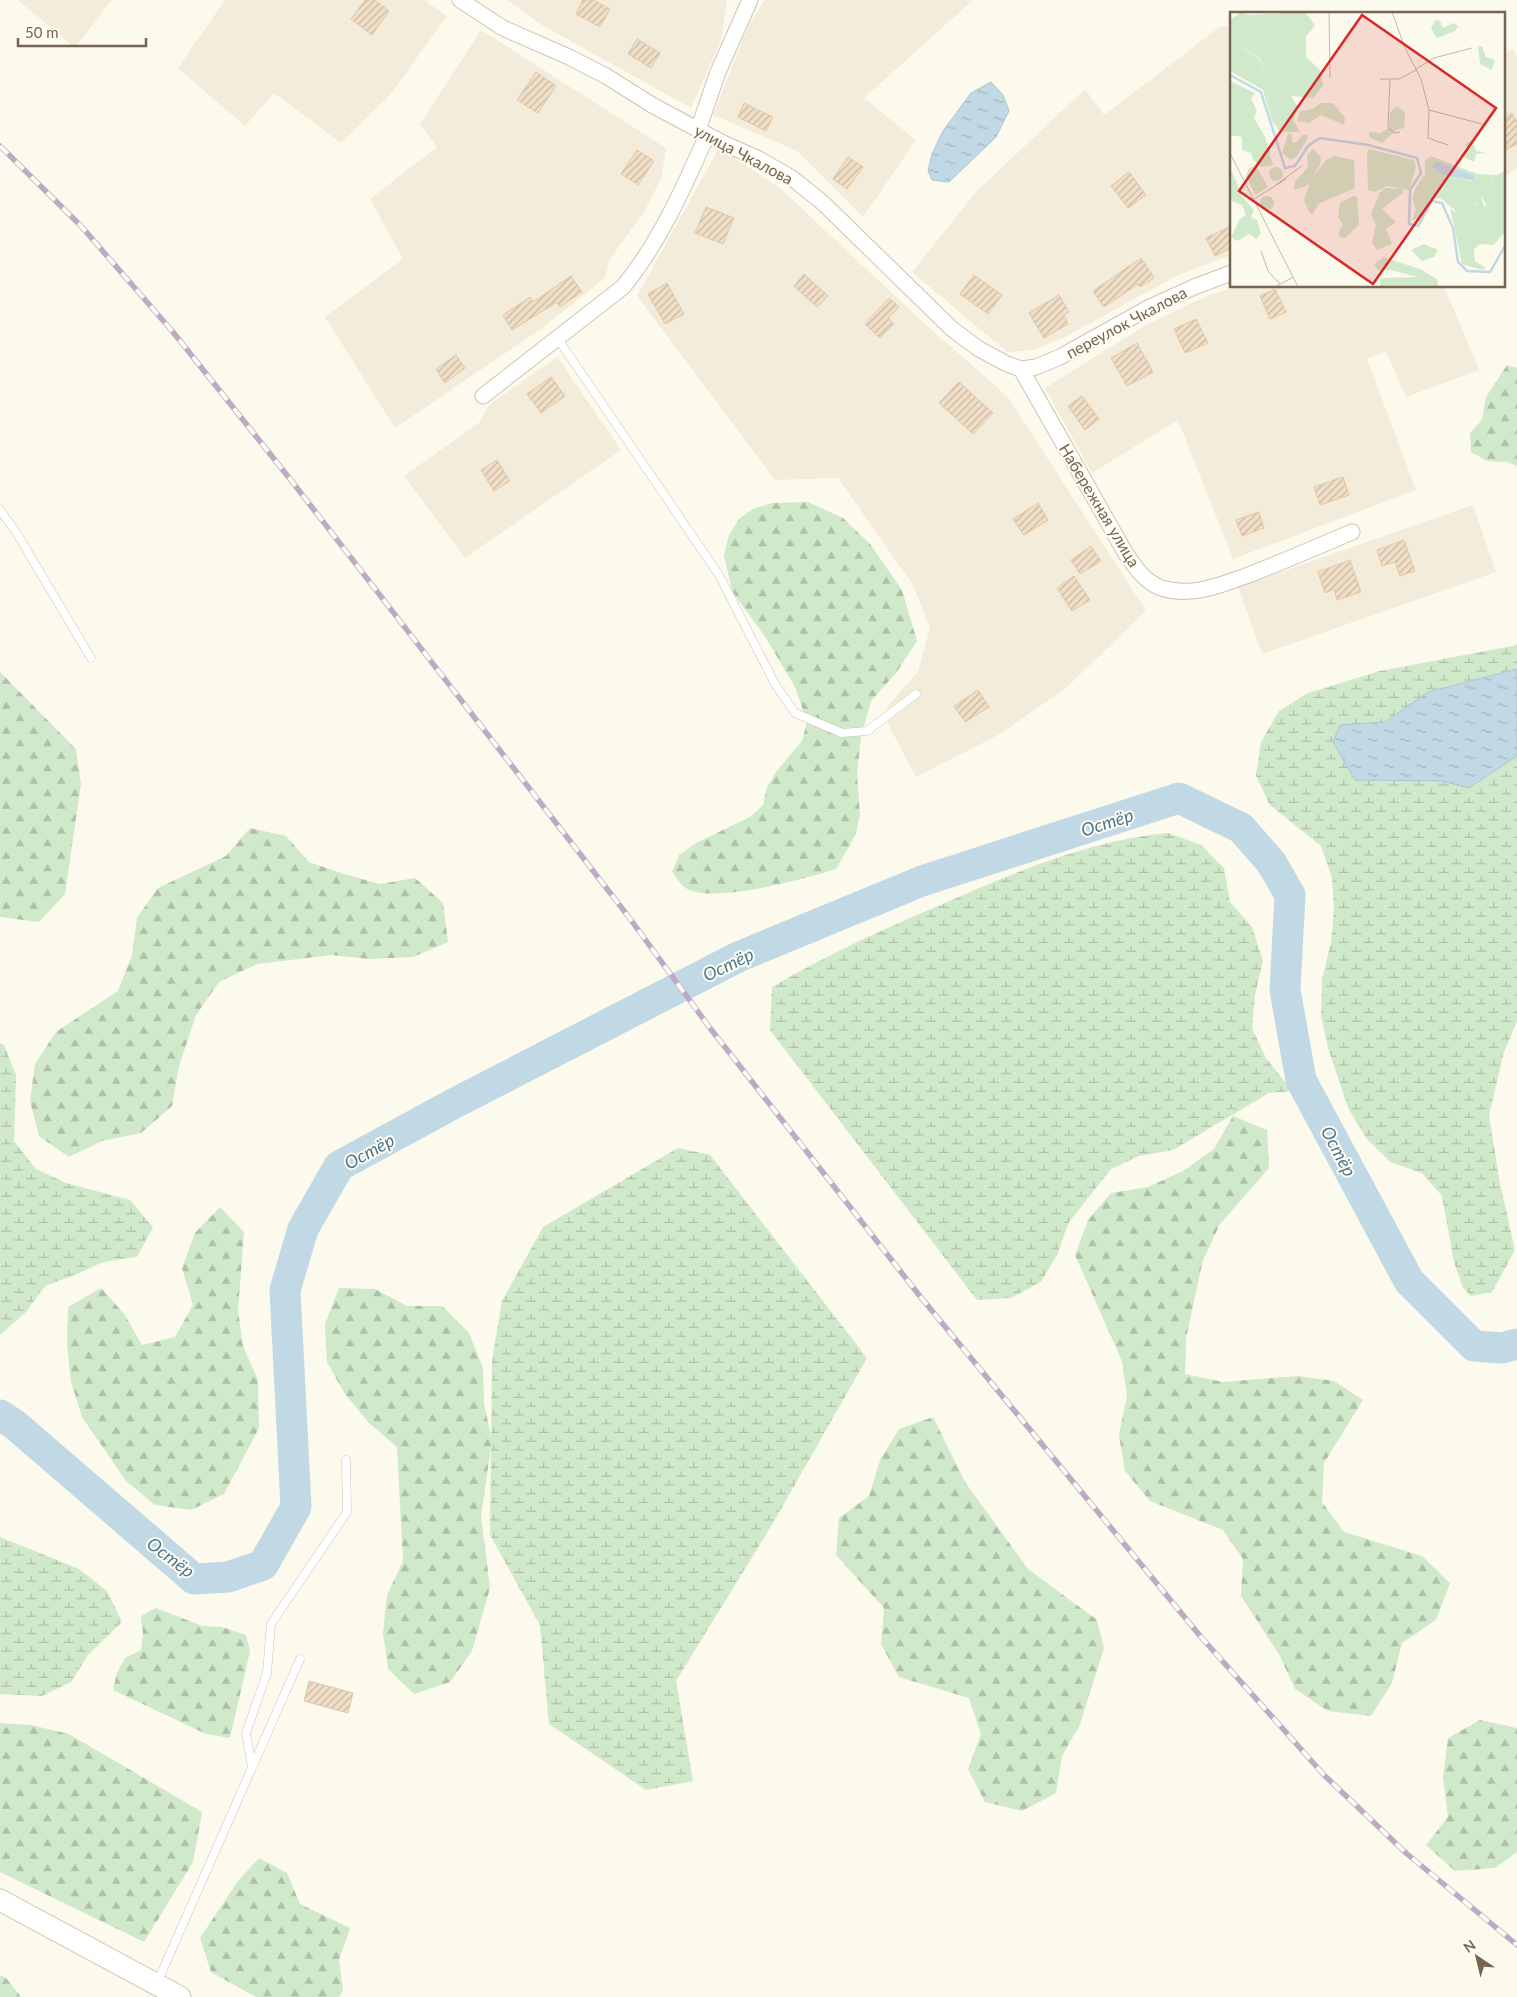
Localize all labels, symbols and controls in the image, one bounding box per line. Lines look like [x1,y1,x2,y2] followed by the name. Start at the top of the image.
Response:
[1230,12,1504,288] inset map
[18,15,145,47] scale bar
[25,23,59,41] text: 50 m
[691,120,797,188] street label: улица Чкалова
[1062,282,1190,362] street label: переулок Чкалова
[1056,440,1144,570] street label: Набережная улица
[1078,803,1136,841] water label: Остёр
[699,942,757,986] water label: Остёр
[1317,1122,1361,1180] water label: Остёр
[340,1128,398,1174] water label: Остёр
[143,1532,199,1582] water label: Остёр
[1452,1932,1502,1982] north arrow
[1460,1936,1479,1956] text: N

